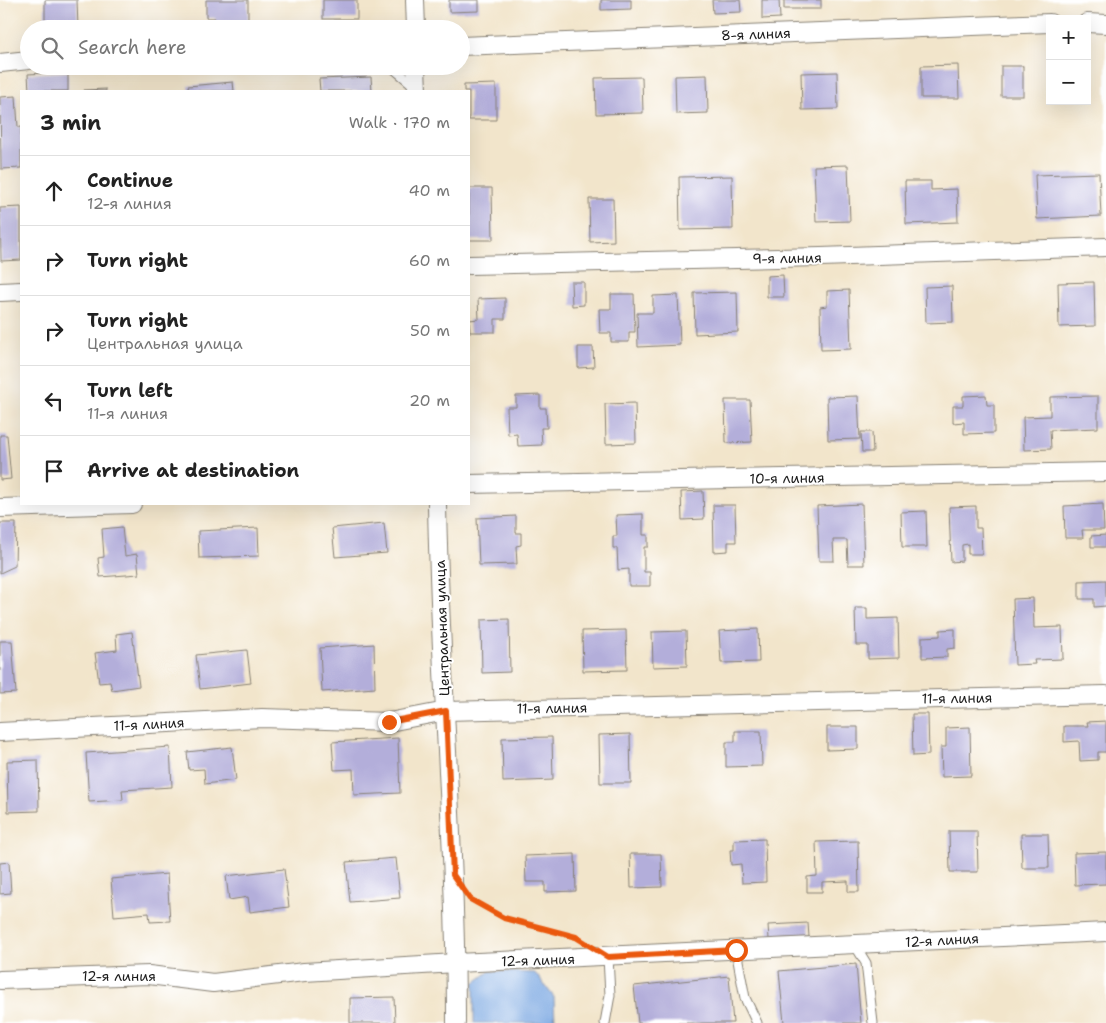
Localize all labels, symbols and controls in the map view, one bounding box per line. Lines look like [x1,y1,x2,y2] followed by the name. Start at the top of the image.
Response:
[1046,15,1091,105] map controls
[1046,15,1091,60] button: +
[20,20,470,75] search box
[721,24,791,44] street label: 8-я линия
[38,34,66,62] icon: search
[78,35,187,60] text: Search here
[1046,60,1091,105] button: −
[40,109,101,137] text: 3 min
[349,112,450,133] text: Walk · 170 m
[87,168,173,193] text: Continue
[40,177,68,205] icon: ahead
[408,180,450,201] text: 40 m
[87,193,172,214] text: 12-я линия
[40,247,68,275] icon: right
[87,248,188,273] text: Turn right
[752,248,822,268] street label: 9-я линия
[409,250,450,271] text: 60 m
[87,308,188,333] text: Turn right
[40,317,68,345] icon: right
[410,320,450,341] text: 50 m
[87,333,243,354] text: Центральная улица
[87,378,173,403] text: Turn left
[40,387,68,415] icon: left
[409,390,450,411] text: 20 m
[87,403,168,424] text: 11-я линия
[40,457,68,485] icon: arrive
[87,458,299,483] text: Arrive at destination
[749,468,825,488] street label: 10-я линия
[431,559,453,696] street label: Центральная улица
[921,688,993,708] street label: 11-я линия
[516,698,588,718] street label: 11-я линия
[378,711,401,734] route end
[113,713,185,735] street label: 11-я линия
[905,929,979,951] street label: 12-я линия
[725,939,748,962] route start
[501,950,575,970] street label: 12-я линия
[82,967,156,985] street label: 12-я линия

